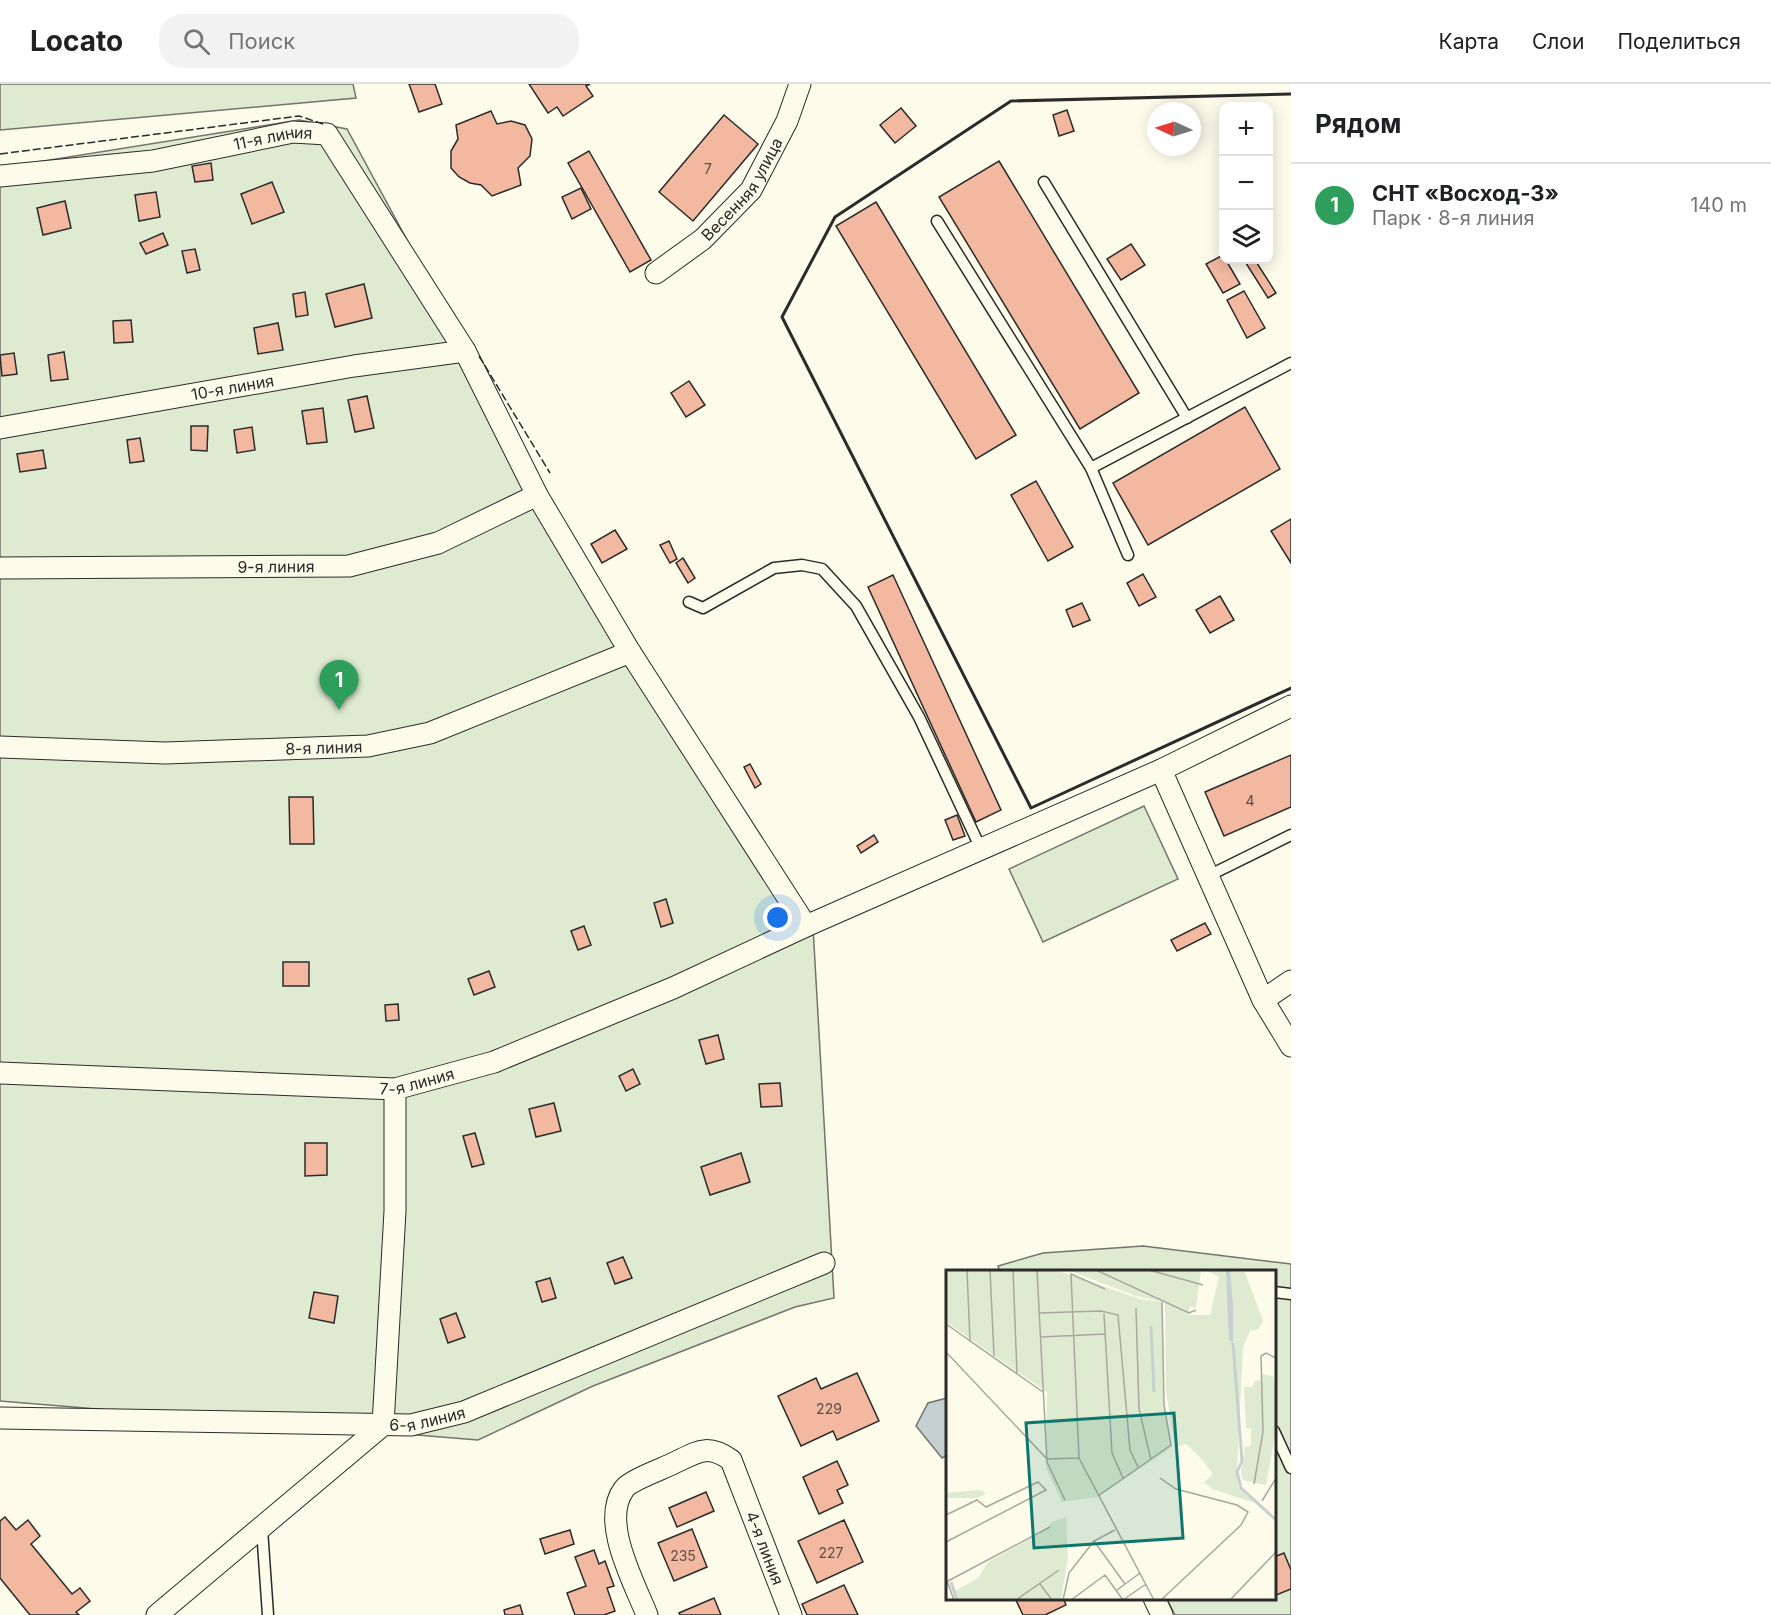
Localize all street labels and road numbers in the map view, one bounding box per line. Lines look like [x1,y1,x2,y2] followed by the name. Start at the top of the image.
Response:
[231,122,313,154] street label: 11-я линия
[697,134,787,245] street label: Весенняя улица
[189,370,275,404] street label: 10-я линия
[237,556,315,577] street label: 9-я линия
[285,736,363,759] street label: 8-я линия
[379,1063,456,1099] street label: 7-я линия
[389,1402,467,1436] street label: 6-я линия
[742,1508,788,1588] street label: 4-я линия

